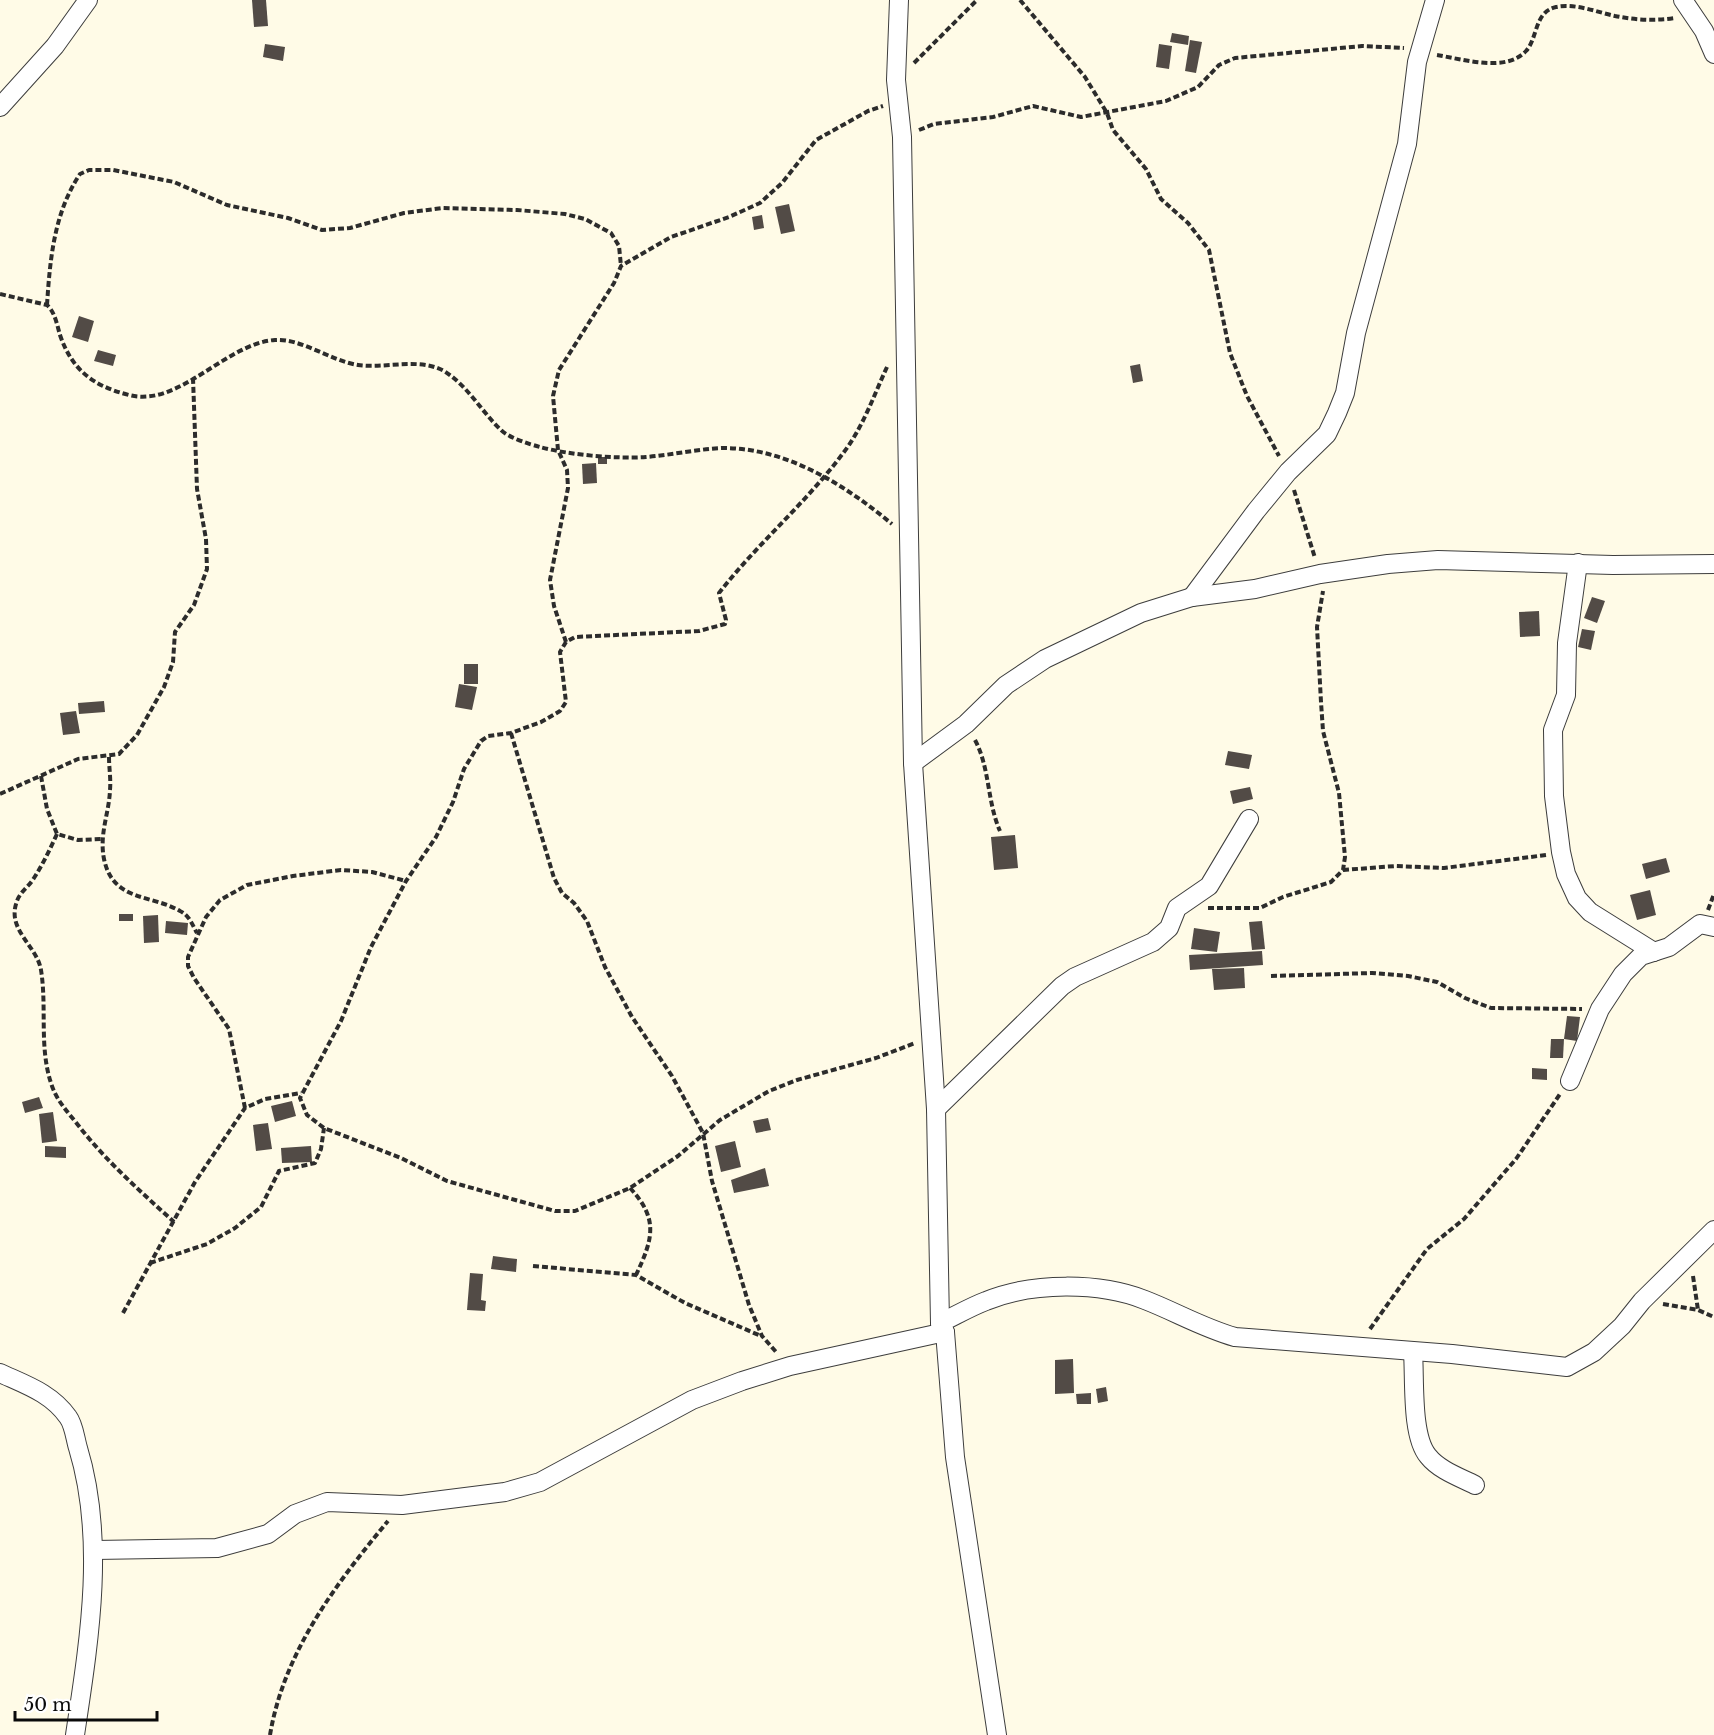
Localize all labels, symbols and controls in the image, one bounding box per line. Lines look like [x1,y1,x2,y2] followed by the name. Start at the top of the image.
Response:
[15,1684,158,1722] scale bar
[24,1694,72,1716] text: 50 m

